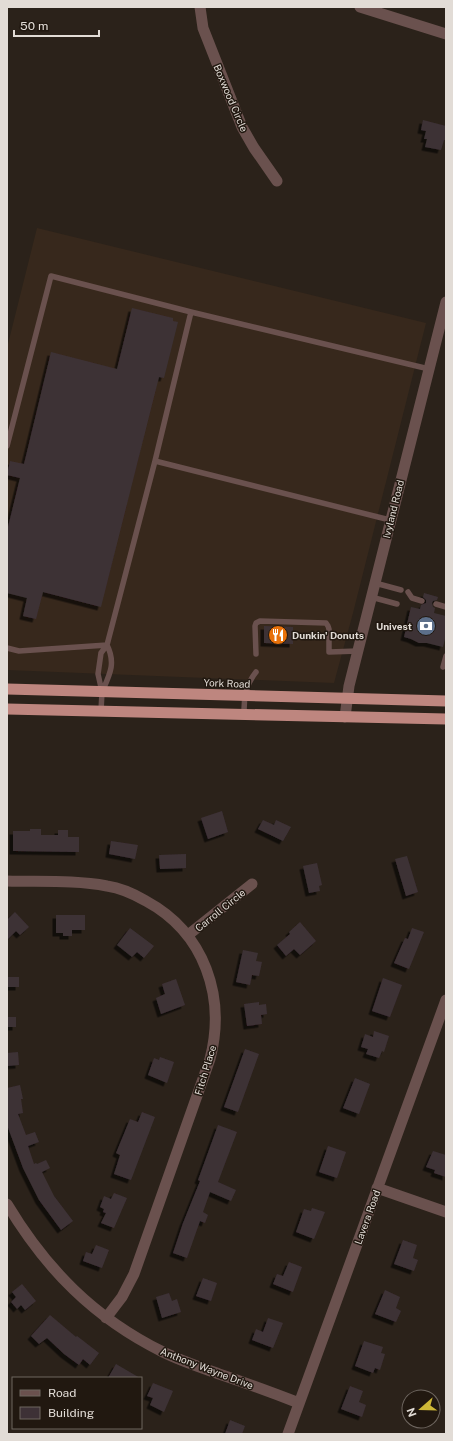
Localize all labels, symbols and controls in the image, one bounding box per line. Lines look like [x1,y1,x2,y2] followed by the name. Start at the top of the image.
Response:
[14,12,99,38] scale bar
[20,19,48,33] text: 50 m
[211,62,251,134] street label: Boxwood Circle
[380,479,406,539] street label: Ivyland Road
[415,615,437,637] bank icon: Univest
[376,620,412,632] place label: Univest
[267,624,289,646] restaurant icon: Dunkin' Donuts
[292,629,364,641] place label: Dunkin' Donuts
[203,676,251,690] street label: York Road
[192,886,248,934] street label: Carroll Circle
[192,1043,218,1096] street label: Fitch Place
[352,1188,382,1246] street label: Lavera Road
[159,1345,255,1391] street label: Anthony Wayne Drive
[12,1377,142,1429] legend
[48,1386,76,1400] text: Road
[401,1389,441,1429] north arrow
[48,1406,94,1420] text: Building
[404,1406,419,1419] text: N

